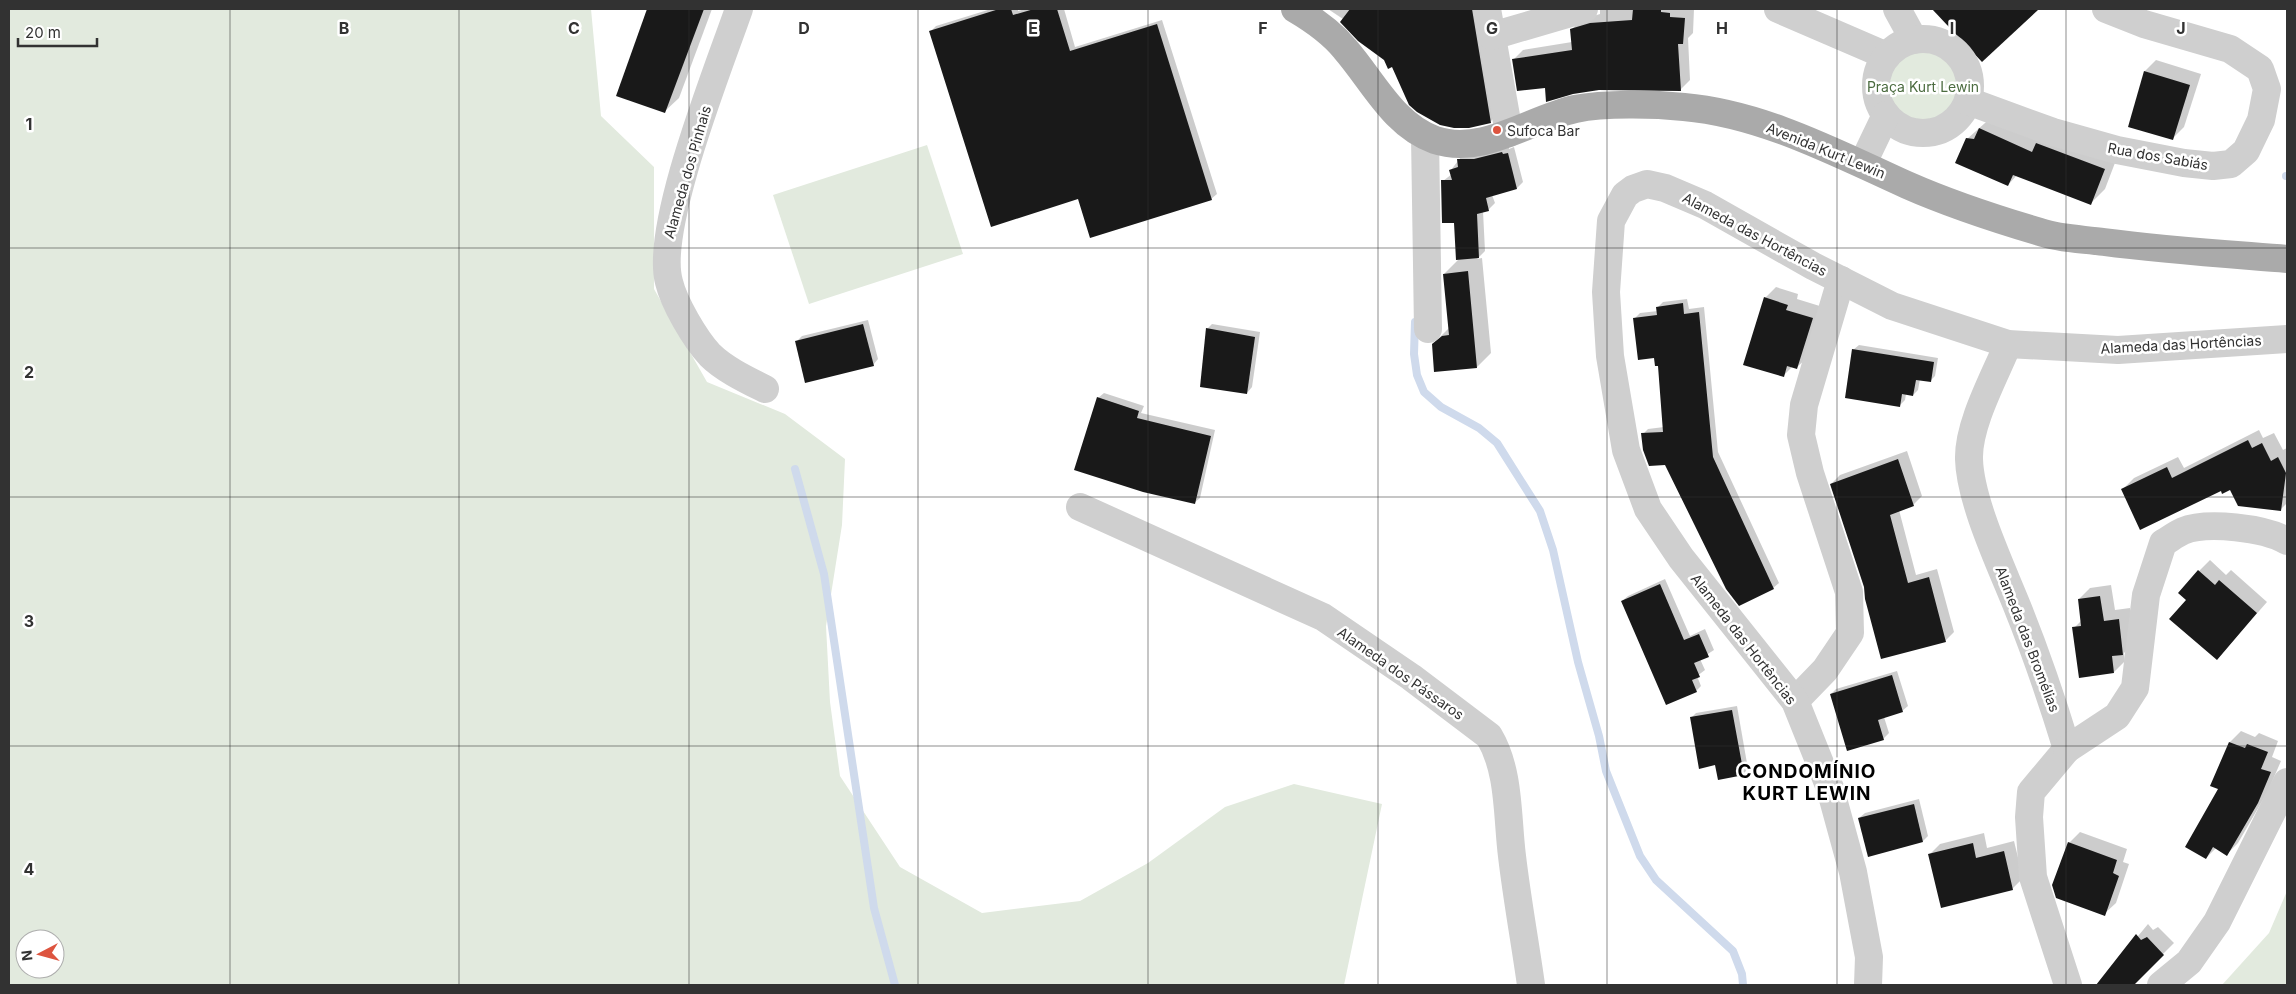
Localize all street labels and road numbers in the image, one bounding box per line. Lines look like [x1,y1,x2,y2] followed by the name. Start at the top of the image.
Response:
[660,104,714,240] street label: Alameda dos Pinhais
[1764,118,1888,182] street label: Avenida Kurt Lewin
[2107,139,2209,173] street label: Rua dos Sabiás
[1680,189,1830,279] street label: Alameda das Hortências
[2100,331,2262,357] street label: Alameda das Hortências
[1992,564,2064,714] street label: Alameda das Bromélias
[1688,570,1800,708] street label: Alameda das Hortências
[1335,623,1467,723] street label: Alameda dos Pássaros

